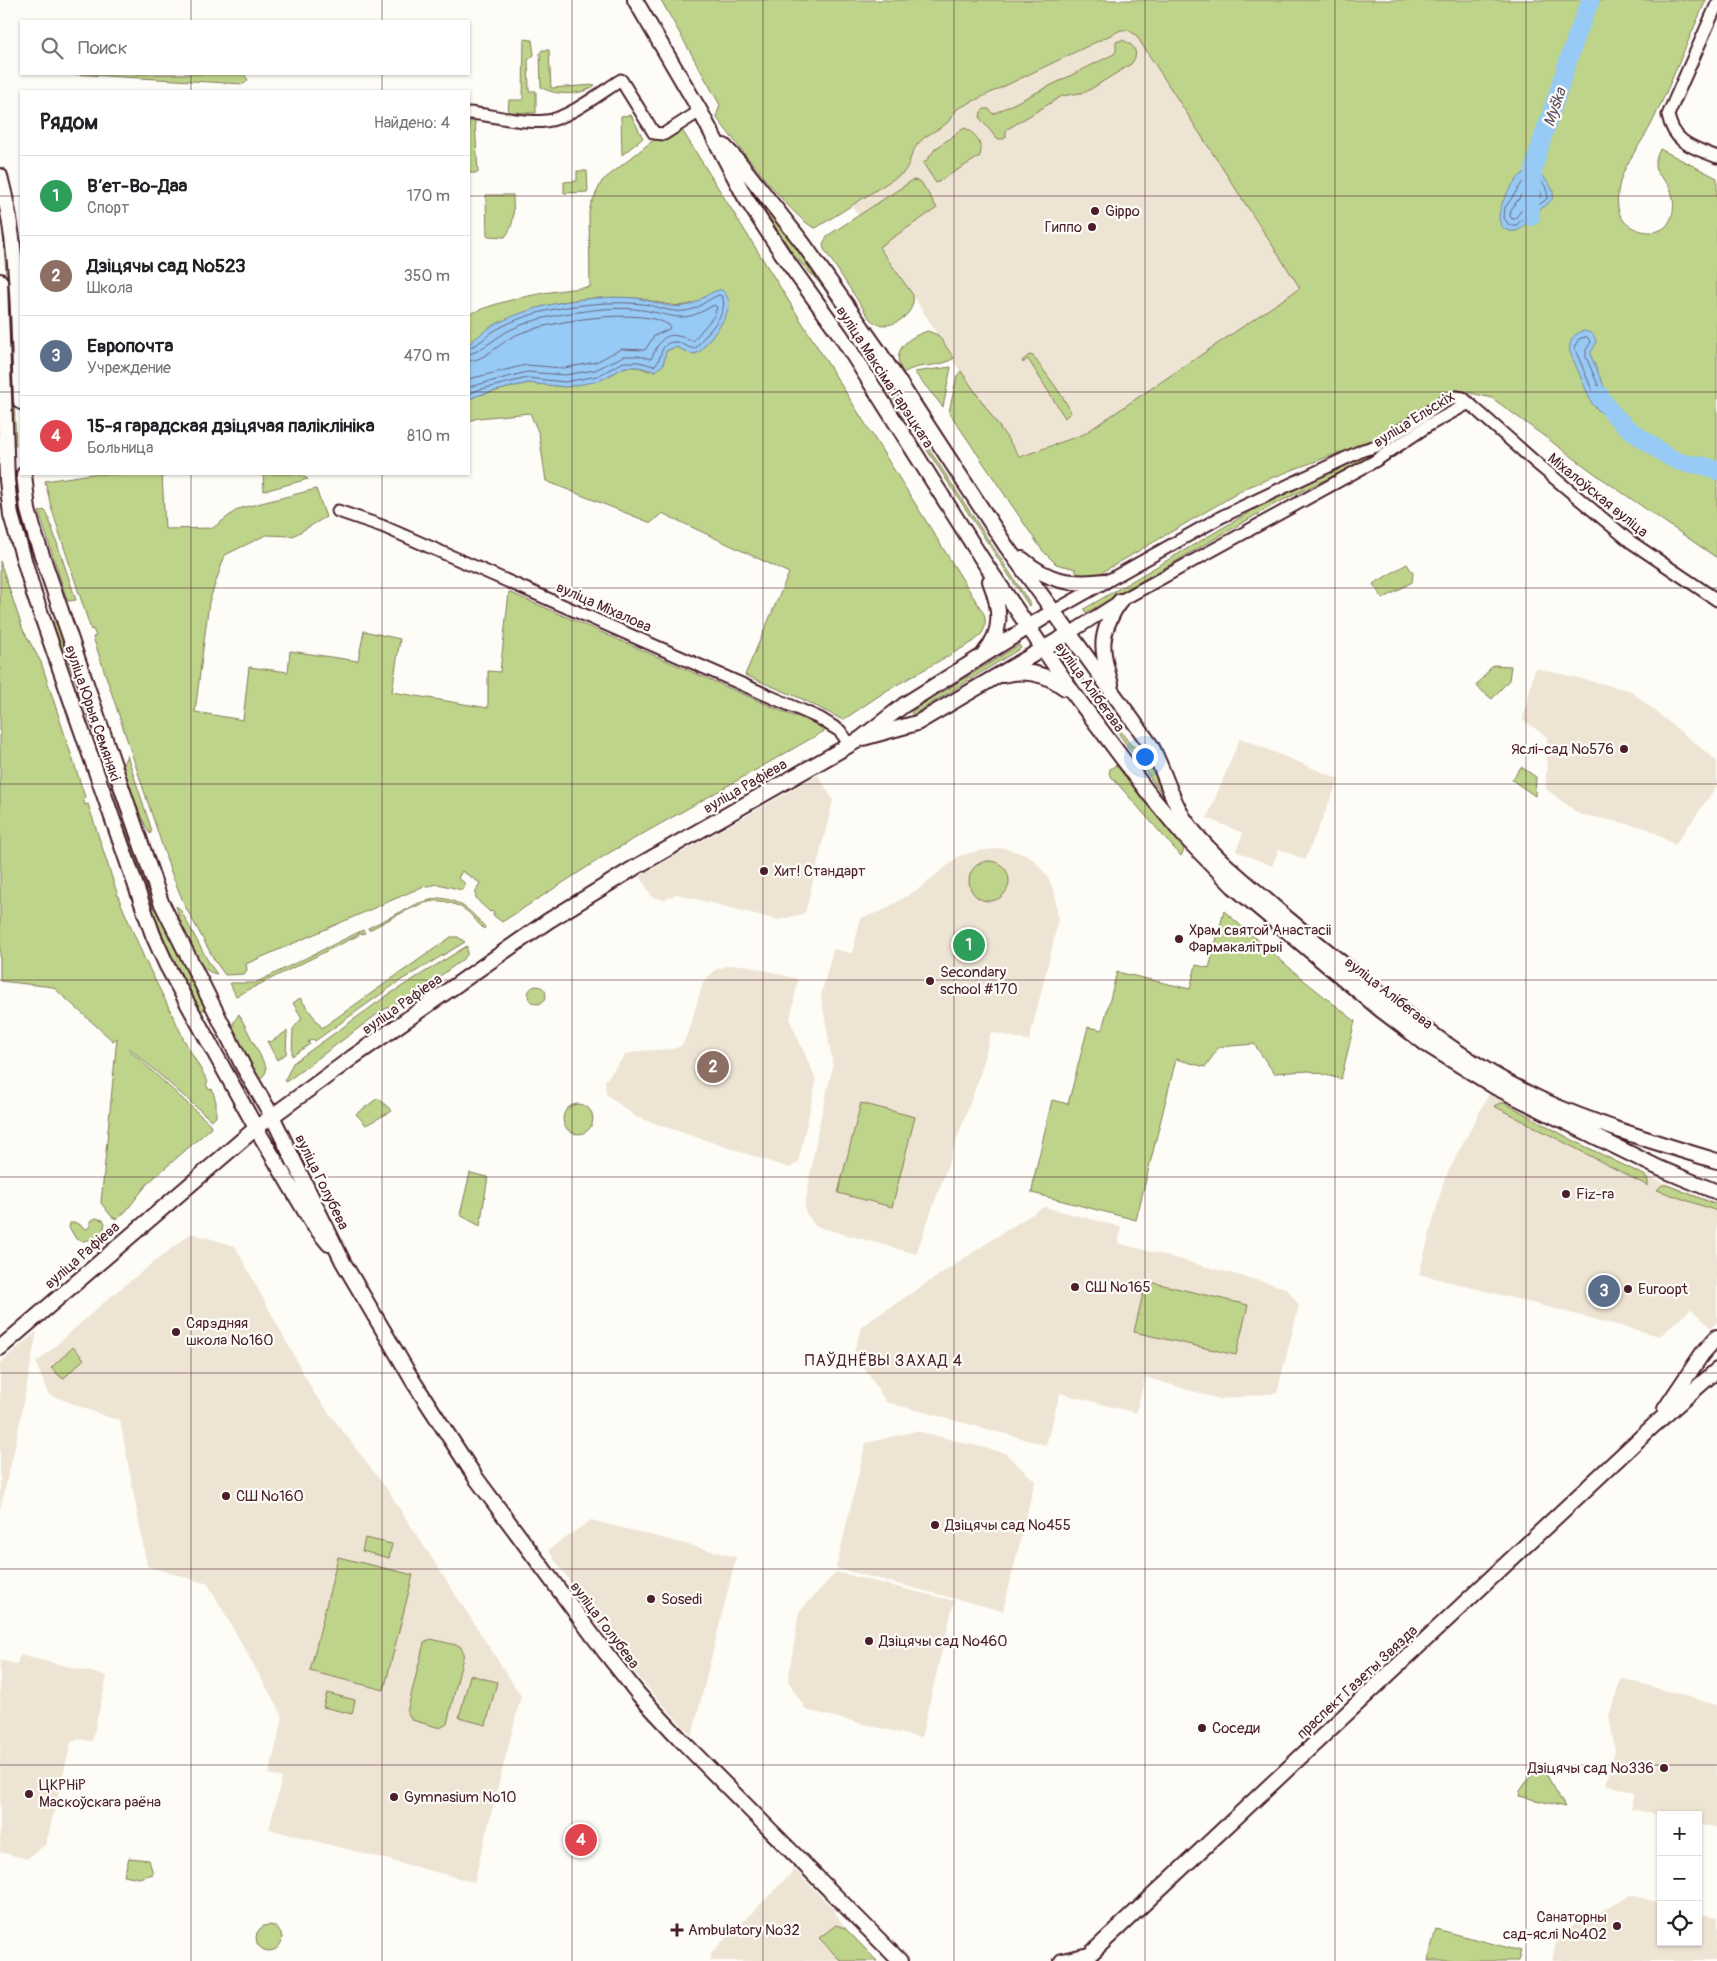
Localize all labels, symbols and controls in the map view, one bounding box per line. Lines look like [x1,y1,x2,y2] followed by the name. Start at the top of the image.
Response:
[20,20,470,75] search box
[38,34,66,62] icon: search
[78,36,128,60] text: Поиск
[1539,84,1571,129] water label: Муška
[40,109,98,136] text: Рядом
[374,113,450,133] text: Найдено: 4
[87,174,187,198] text: Вʼет-Во-Даа
[53,186,59,206] text: 1
[407,186,450,206] text: 170 m
[87,198,129,218] text: Спорт
[1105,202,1140,221] place label: Gippo
[1089,205,1101,217] marker: Gippo
[1045,218,1082,237] place label: Гиппо
[1086,221,1098,233] marker: Гиппо
[87,254,246,278] text: Дзіцячы сад №523
[52,266,60,286] text: 2
[404,266,450,286] text: 350 m
[87,278,133,298] text: Школа
[832,303,938,452] street label: вуліца Максіма Гарэцкага
[87,334,173,358] text: Европочта
[52,346,60,366] text: 3
[404,346,450,366] text: 470 m
[87,358,171,378] text: Учреждение
[1370,387,1458,452] street label: вуліца Ельскіх
[87,414,375,438] text: 15-я гарадская дзіцячая паліклініка
[51,426,61,446] text: 4
[407,426,450,446] text: 810 m
[87,438,154,458] text: Больница
[1544,449,1652,542] street label: Міхалоўская вуліца
[553,578,654,637] street label: вуліца Міхалова
[1051,639,1129,736] street label: вуліца Алібегава
[60,643,125,784] street label: вуліца Юрыя Семянякі
[1511,740,1614,759] place label: Яслі-сад №576
[1618,743,1630,755] marker: Яслі-сад №576
[1132,744,1158,770] your location
[700,755,790,818] street label: вуліца Рафіева
[774,862,866,881] place label: Хит! Стандарт
[758,865,770,877] marker: Хит! Стандарт
[1189,921,1332,957] place label: Храм святой Анастасіі Фармакалітрыі
[953,926,985,964] pin: 1
[1173,933,1185,945] marker: Храм святой Анастасіі Фармакалітрыі
[1341,953,1437,1034] street label: вуліца Алібегава
[940,963,1018,999] place label: Secondary school #170
[359,970,446,1039] street label: вуліца Рафіева
[924,975,936,987] marker: Secondary school #170
[697,1048,729,1086] pin: 2
[290,1131,353,1233] street label: вуліца Голубева
[1576,1185,1614,1204] place label: Fiz-ra
[1560,1188,1572,1200] marker: Fiz-ra
[41,1218,124,1293] street label: вуліца Рафіева
[1588,1272,1620,1310] pin: 3
[1085,1278,1151,1297] place label: СШ №165
[1638,1280,1689,1299] place label: Euroopt
[1069,1281,1081,1293] marker: СШ №165
[1622,1283,1634,1295] marker: Euroopt
[186,1314,274,1350] place label: Сярэдняя школа №160
[170,1326,182,1338] marker: Сярэдняя школа №160
[805,1351,963,1371] district label: ПАЎДНЁВЫ ЗАХАД 4
[236,1487,304,1506] place label: СШ №160
[220,1490,232,1502] marker: СШ №160
[944,1516,1071,1535] place label: Дзіцячы сад №455
[929,1519,941,1531] marker: Дзіцячы сад №455
[566,1578,643,1673] street label: вуліца Голубева
[661,1590,702,1609] place label: Sosedi
[645,1593,657,1605] marker: Sosedi
[1293,1621,1422,1743] street label: праспект Газеты Звязда
[878,1632,1008,1651] place label: Дзіцячы сад №460
[863,1635,875,1647] marker: Дзіцячы сад №460
[1212,1719,1260,1738] place label: Соседи
[1196,1722,1208,1734] marker: Соседи
[1527,1759,1654,1778] place label: Дзіцячы сад №336
[1658,1762,1670,1774] marker: Дзіцячы сад №336
[39,1776,161,1812] place label: ЦКРНіР Маскоўскага раёна
[23,1788,35,1800] marker: ЦКРНіР Маскоўскага раёна
[404,1788,517,1807] place label: Gymnasium №10
[388,1791,400,1803] marker: Gymnasium №10
[1657,1811,1702,1946] map controls
[1657,1811,1702,1856] button: +
[565,1821,597,1859] pin: 4
[1657,1856,1702,1901] button: −
[1657,1901,1702,1946] button: locate
[1503,1908,1607,1944] place label: Санаторны сад-яслі №402
[1611,1920,1623,1932] marker: Санаторны сад-яслі №402
[688,1921,800,1940] place label: Ambulatory №32
[670,1923,684,1937] marker: Ambulatory №32

